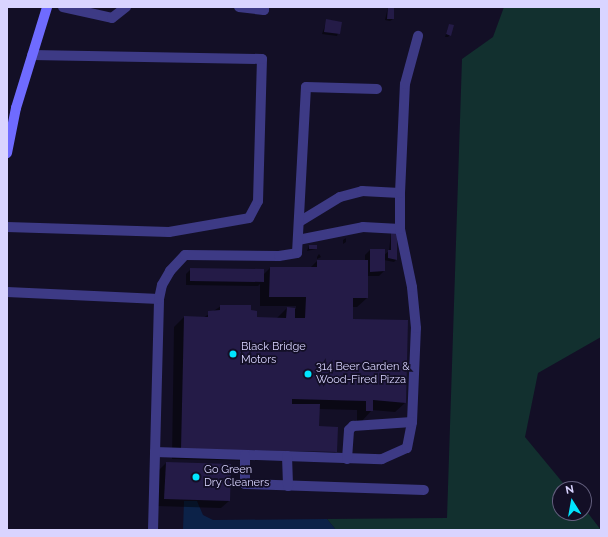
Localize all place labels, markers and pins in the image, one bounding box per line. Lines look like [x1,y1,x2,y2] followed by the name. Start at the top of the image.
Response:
[241,341,306,367] place label: Black Bridge Motors
[228,349,238,359] marker: Black Bridge Motors
[316,361,410,387] place label: 314 Beer Garden & Wood-Fired Pizza
[303,369,313,379] marker: 314 Beer Garden & Wood-Fired Pizza
[204,464,270,490] place label: Go Green Dry Cleaners
[191,472,201,482] marker: Go Green Dry Cleaners

